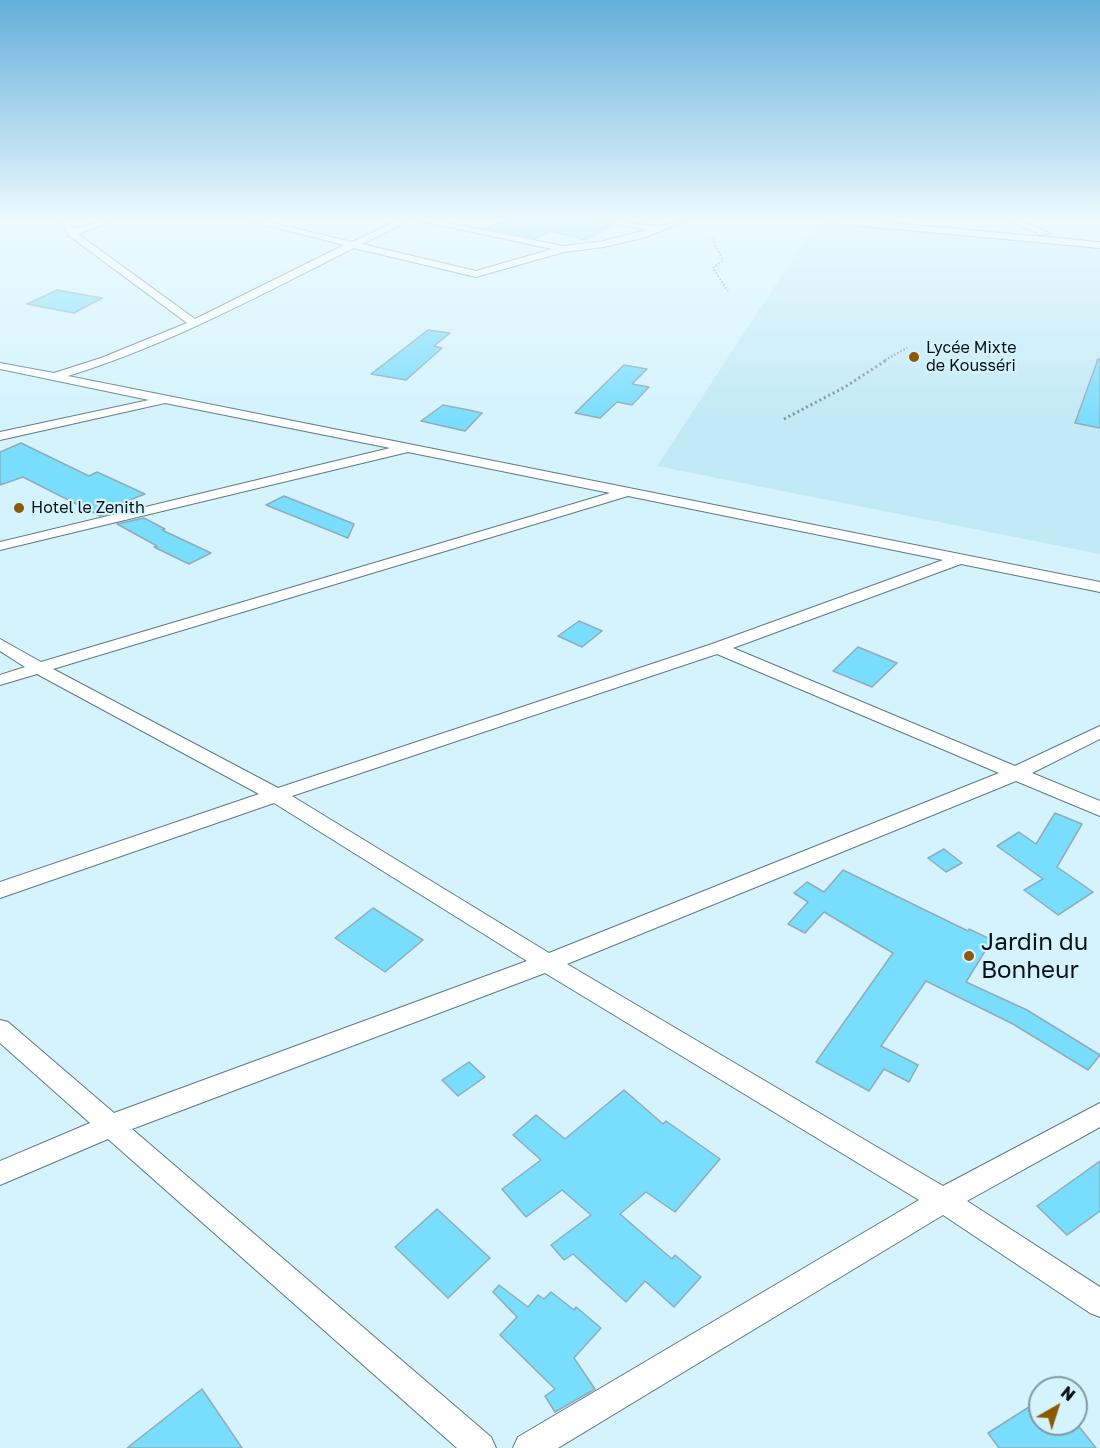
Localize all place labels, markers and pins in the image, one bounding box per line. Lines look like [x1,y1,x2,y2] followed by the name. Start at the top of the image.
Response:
[926,338,1017,376] place label: Lycée Mixte de Kousséri
[907,350,921,364] marker: Lycée Mixte de Kousséri
[31,498,145,518] place label: Hotel le Zenith
[12,501,26,515] marker: Hotel le Zenith
[981,928,1088,984] place label: Jardin du Bonheur
[962,949,976,963] marker: Jardin du Bonheur

